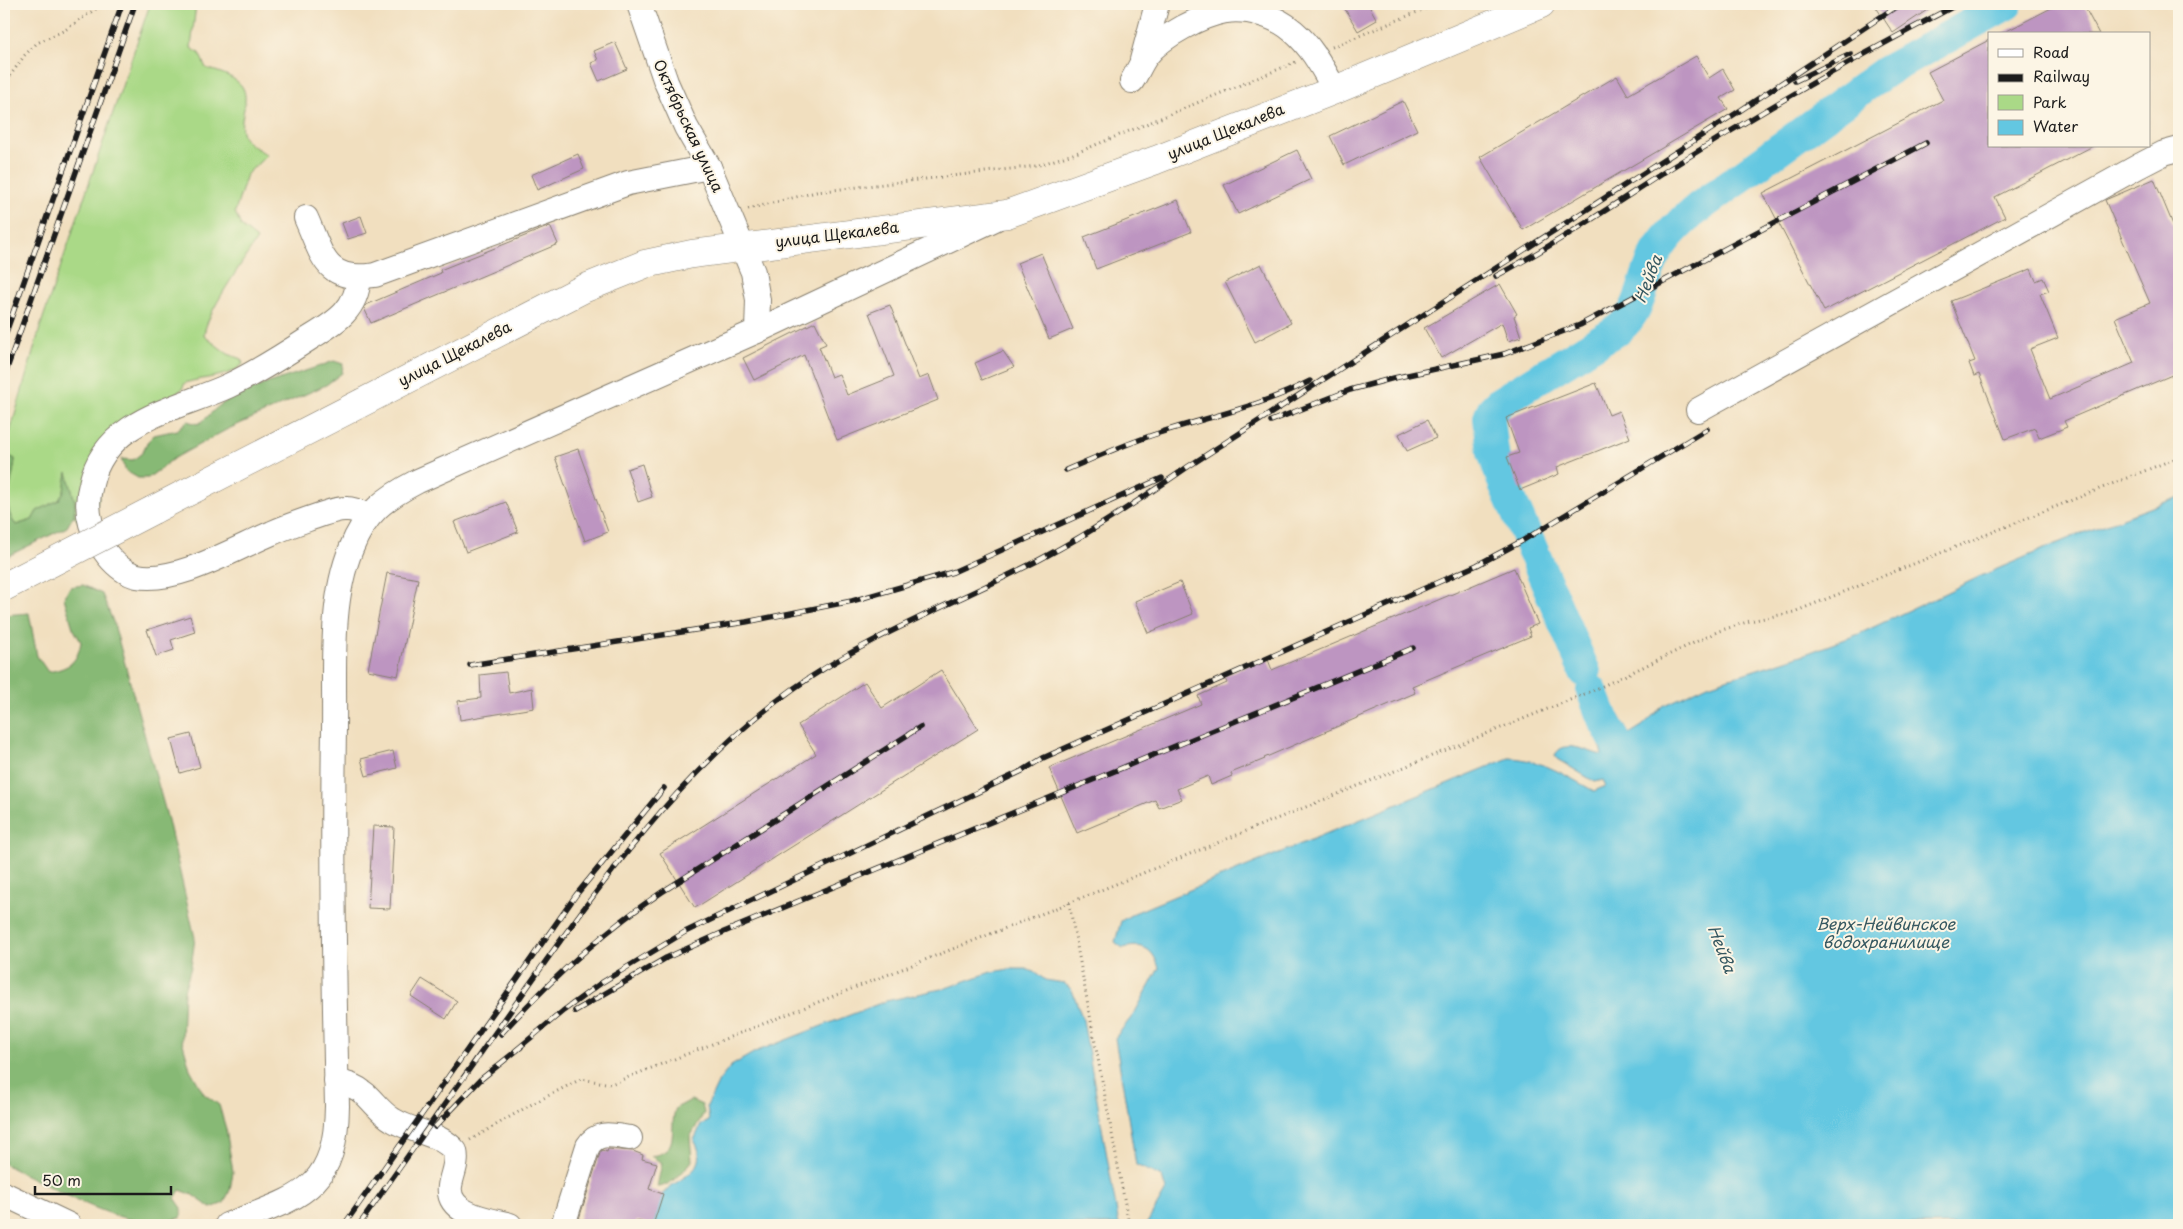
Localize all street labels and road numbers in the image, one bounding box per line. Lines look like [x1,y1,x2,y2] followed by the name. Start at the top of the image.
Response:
[648,55,730,196] street label: Октябрьская улица
[1163,96,1288,165] street label: улица Щекалева
[774,214,901,253] street label: улица Щекалева
[394,314,516,391] street label: улица Щекалева

